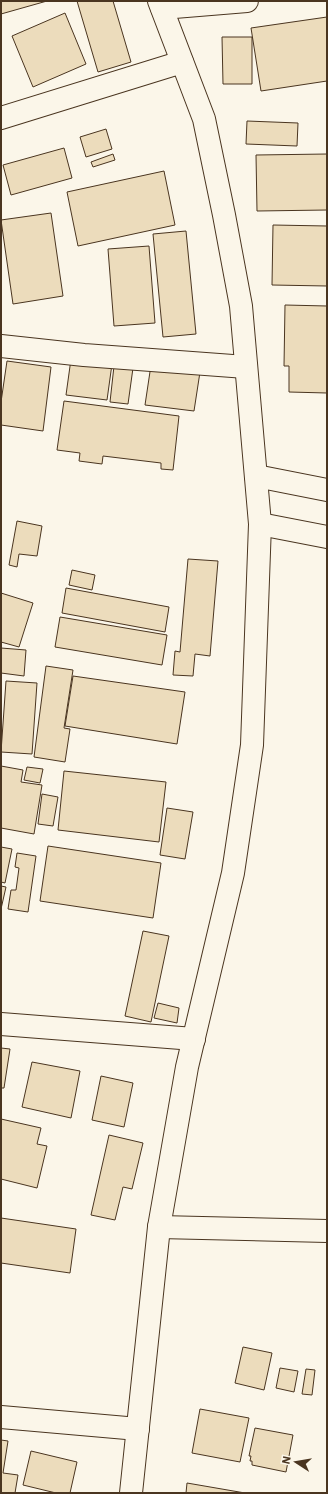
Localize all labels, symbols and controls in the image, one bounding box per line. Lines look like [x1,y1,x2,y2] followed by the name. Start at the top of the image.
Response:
[276,1442,316,1482] north arrow
[279,1455,294,1465] text: N

